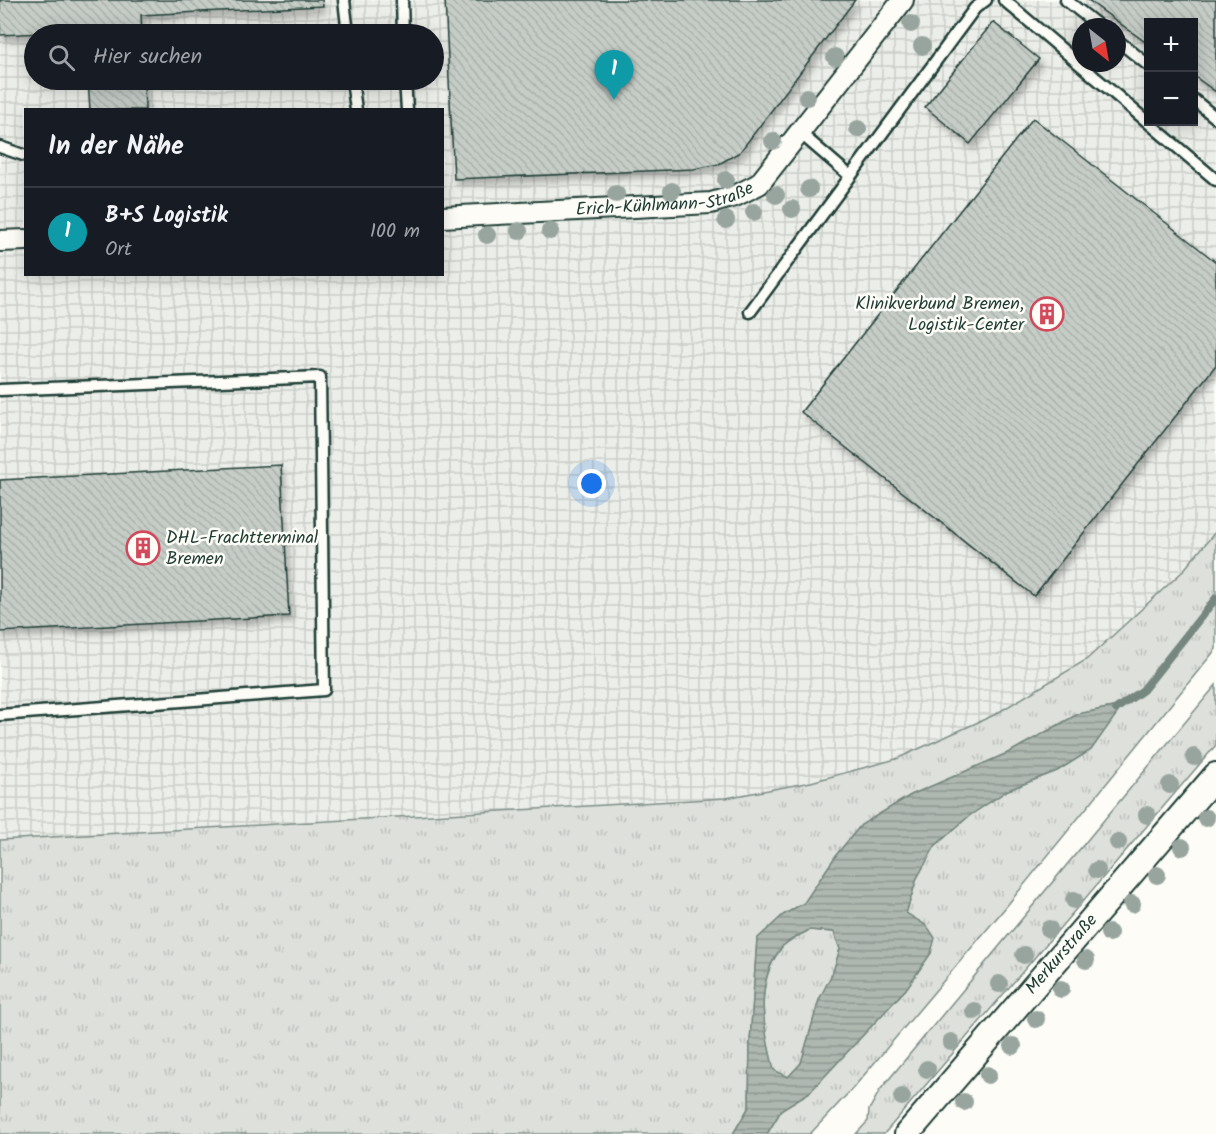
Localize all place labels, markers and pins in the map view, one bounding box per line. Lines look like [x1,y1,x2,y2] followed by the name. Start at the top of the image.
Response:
[594,51,634,100] pin: 1
[855,290,1025,340] place label: Klinikverbund Bremen, Logistik-Center
[1029,296,1065,332] building icon: Klinikverbund Bremen, Logistik-Center
[166,524,319,574] place label: DHL-Frachtterminal Bremen
[125,530,161,566] building icon: DHL-Frachtterminal Bremen

